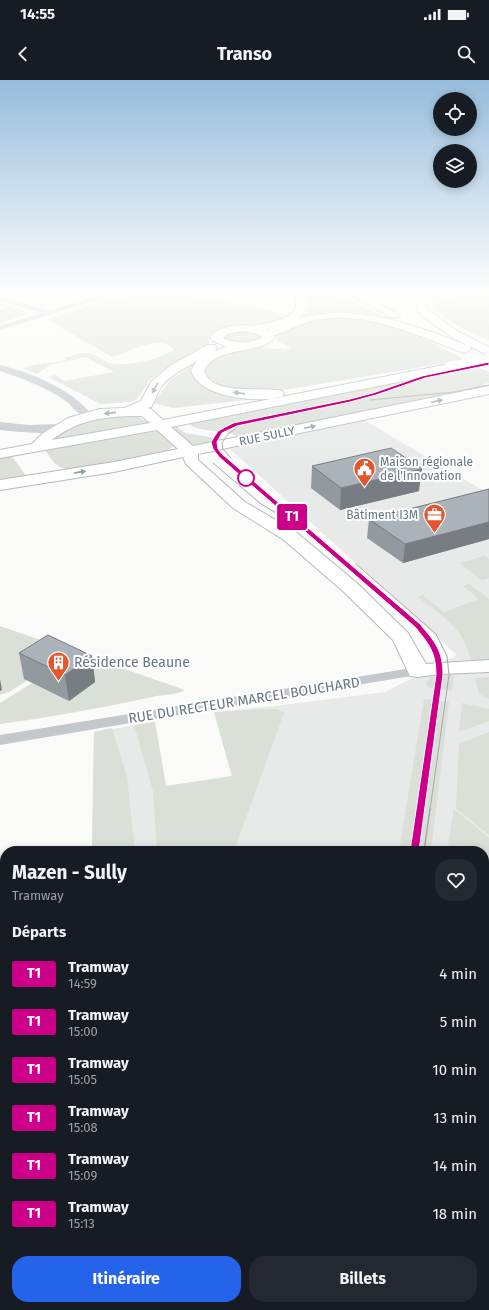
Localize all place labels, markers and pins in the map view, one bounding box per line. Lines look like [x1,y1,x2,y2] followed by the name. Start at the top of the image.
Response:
[380,455,473,483] place label: Maison régionale de l'Innovation
[352,456,378,489] public building icon: Maison régionale de l'Innovation
[237,469,255,487] unlabelled marker
[421,502,447,535] office icon: Bâtiment I3M
[346,508,418,522] place label: Bâtiment I3M
[46,649,72,682] building icon: Résidence Beaune
[74,654,190,671] place label: Résidence Beaune

